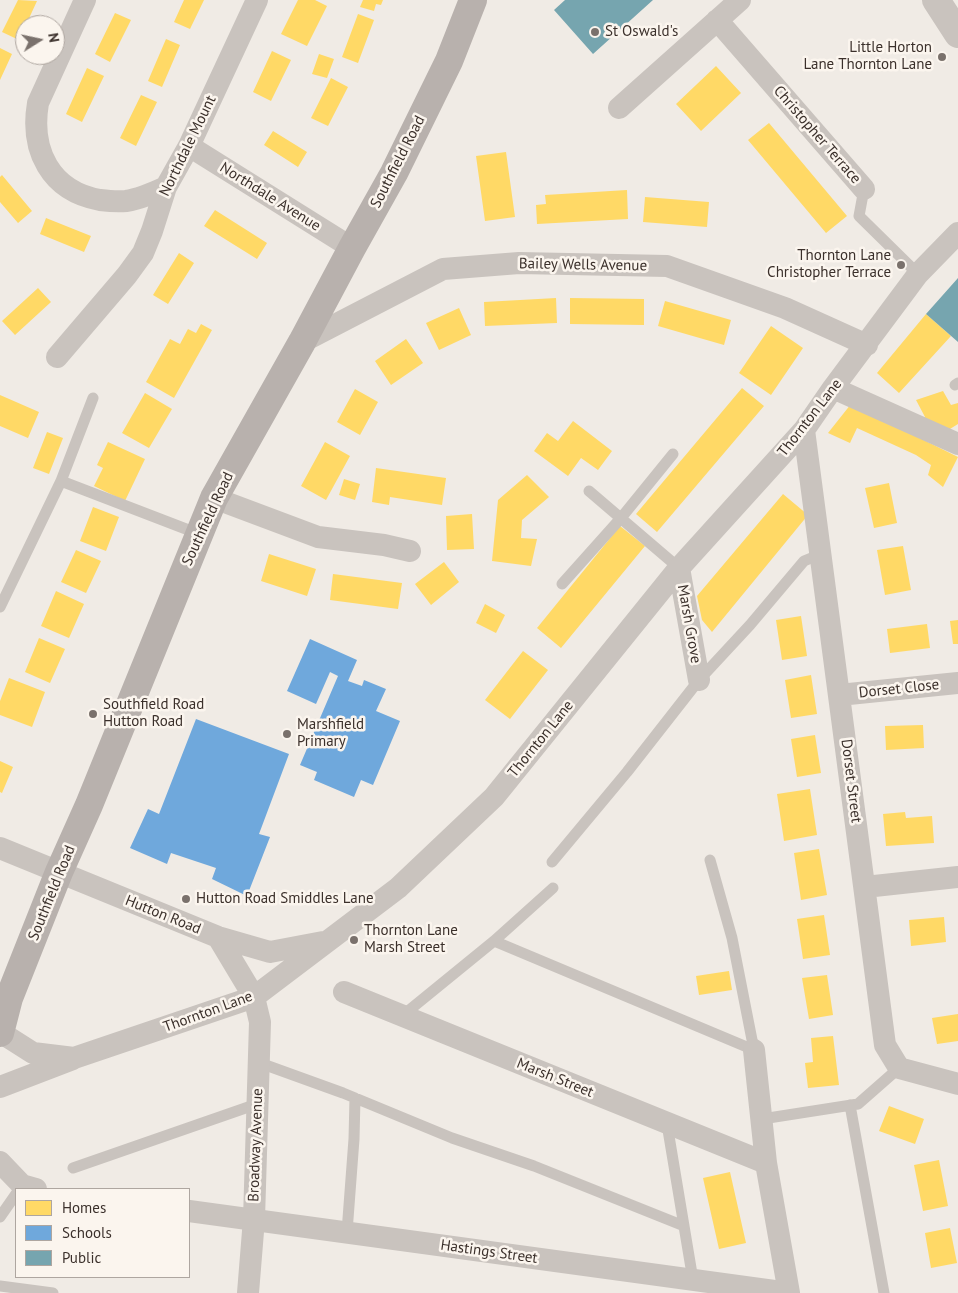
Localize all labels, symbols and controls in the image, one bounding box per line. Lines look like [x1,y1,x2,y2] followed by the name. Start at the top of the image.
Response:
[15,15,65,65] north arrow
[605,23,678,41] place label: St Oswald's
[589,26,601,38] marker: St Oswald's
[44,31,63,44] text: N
[804,39,932,74] place label: Little Horton Lane Thornton Lane
[936,51,948,63] marker: Little Horton Lane Thornton Lane
[770,82,864,188] street label: Christopher Terrace
[156,93,220,199] street label: Northdale Mount
[367,113,429,211] street label: Southfield Road
[216,159,324,235] street label: Northdale Avenue
[767,247,891,282] place label: Thornton Lane Christopher Terrace
[519,255,647,275] street label: Bailey Wells Avenue
[895,259,907,271] marker: Thornton Lane Christopher Terrace
[774,376,846,460] street label: Thornton Lane
[178,469,238,569] street label: Southfield Road
[673,583,705,665] street label: Marsh Grove
[858,676,940,702] street label: Dorset Close
[103,696,204,731] place label: Southfield Road Hutton Road
[505,697,577,781] street label: Thornton Lane
[87,708,99,720] marker: Southfield Road Hutton Road
[297,716,364,751] place label: Marshfield Primary
[281,728,293,740] marker: Marshfield Primary
[837,738,865,824] street label: Dorset Street
[25,843,79,943] street label: Southfield Road
[196,890,374,908] place label: Hutton Road Smiddles Lane
[122,892,204,938] street label: Hutton Road
[180,893,192,905] marker: Hutton Road Smiddles Lane
[364,922,458,957] place label: Thornton Lane Marsh Street
[348,934,360,946] marker: Thornton Lane Marsh Street
[161,988,255,1036] street label: Thornton Lane
[514,1054,596,1102] street label: Marsh Street
[245,1088,267,1202] street label: Broadway Avenue
[15,1188,190,1278] legend
[62,1198,106,1217] text: Homes
[62,1223,112,1242] text: Schools
[439,1236,539,1268] street label: Hastings Street
[62,1248,101,1267] text: Public

